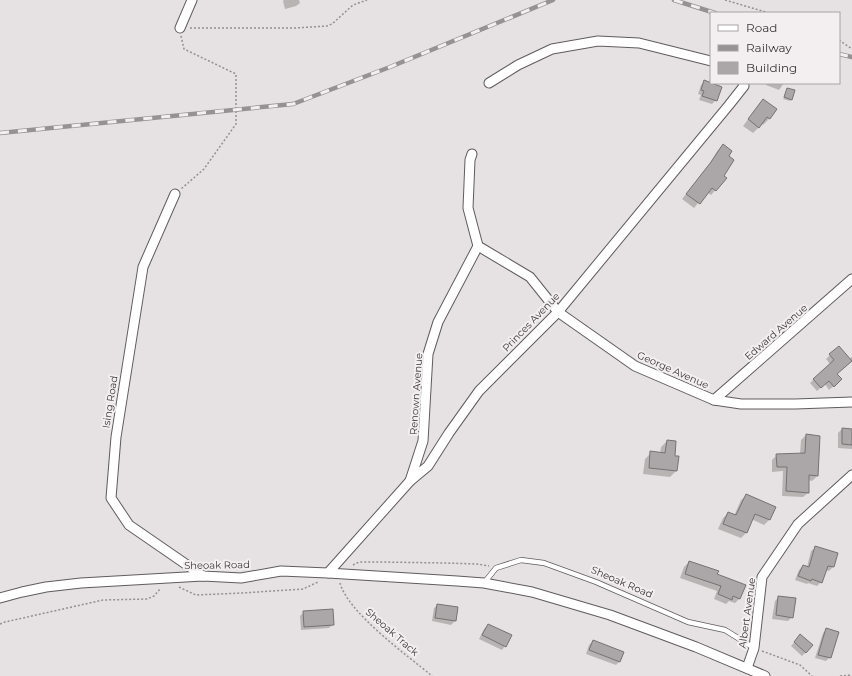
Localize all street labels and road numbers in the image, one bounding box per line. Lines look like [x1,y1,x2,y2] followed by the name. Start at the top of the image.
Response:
[500,290,562,354] street label: Princes Avenue
[742,301,810,363] street label: Edward Avenue
[635,348,711,392] street label: George Avenue
[407,353,425,435] street label: Renown Avenue
[99,375,121,429] street label: Ising Road
[184,558,250,572] street label: Sheoak Road
[589,563,655,601] street label: Sheoak Road
[736,577,758,649] street label: Albert Avenue
[363,605,421,659] street label: Sheoak Track

